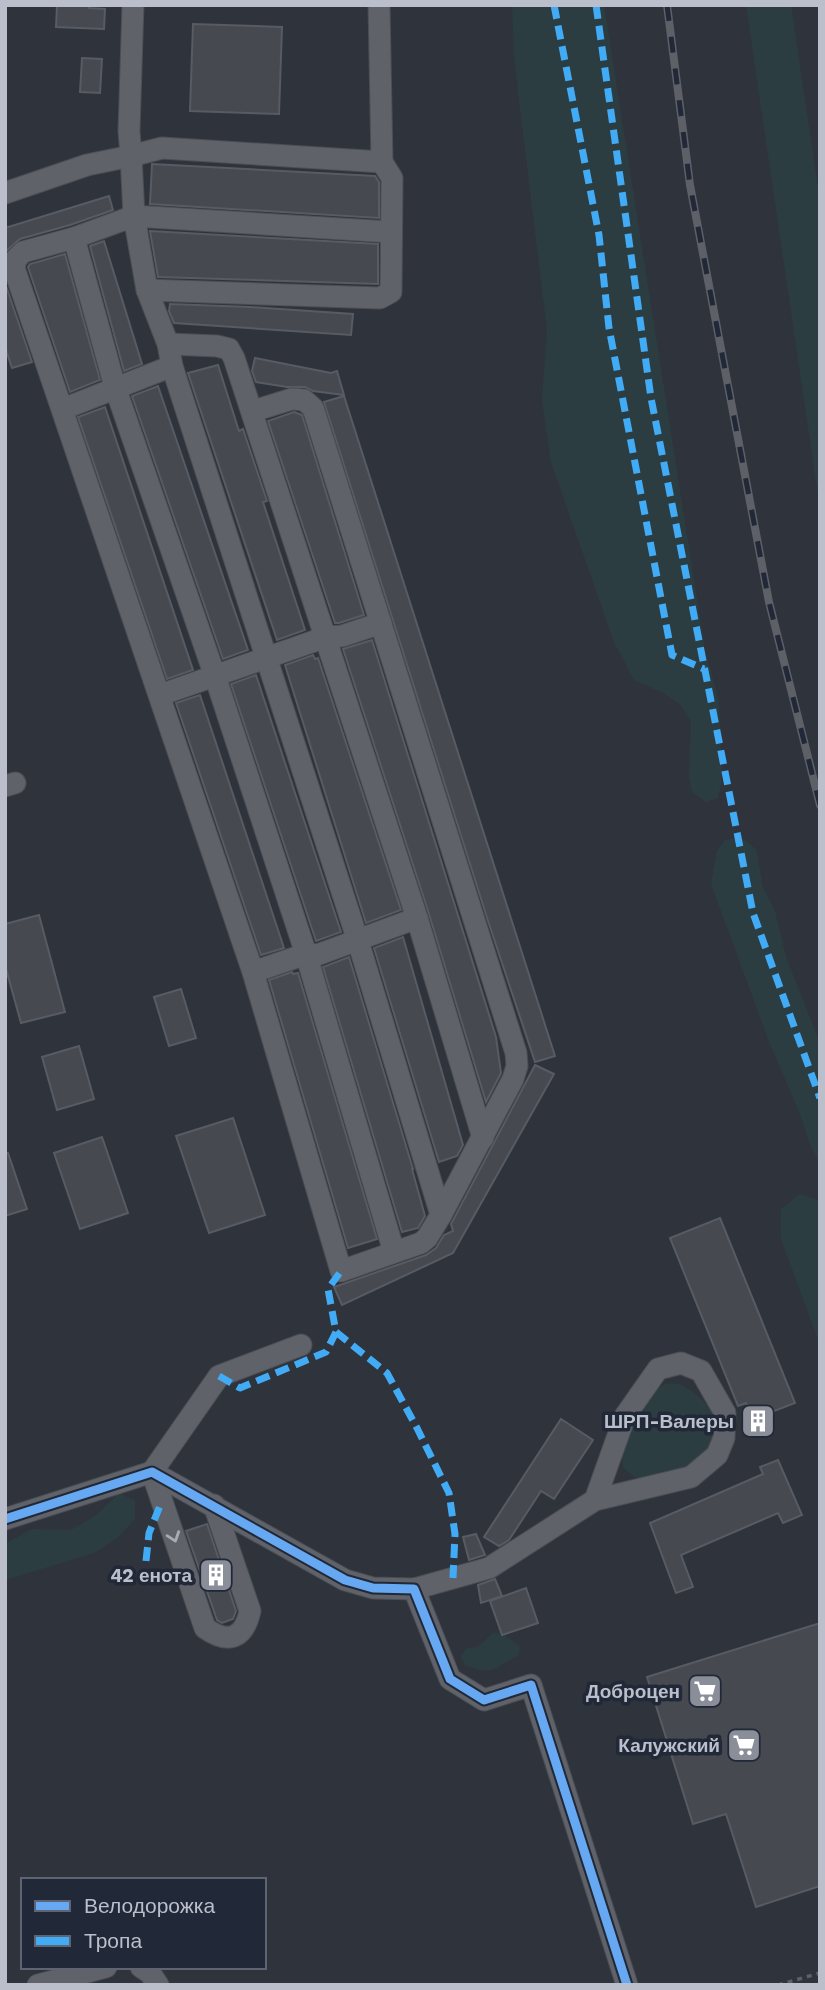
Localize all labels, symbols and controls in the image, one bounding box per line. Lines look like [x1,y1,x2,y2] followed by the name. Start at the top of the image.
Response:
[739,1402,777,1440] building icon: ШРП-Валеры
[604,1410,734,1433] place label: ШРП-Валеры
[166,1530,180,1542] one-way arrow
[197,1556,235,1594] building icon: 42 енота
[110,1564,192,1587] place label: 42 енота
[686,1672,724,1710] supermarket icon: Доброцен
[586,1680,680,1703] place label: Доброцен
[725,1726,763,1764] supermarket icon: Калужский
[618,1734,720,1757] place label: Калужский
[21,1878,266,1969] legend
[84,1893,215,1918] text: Велодорожка
[84,1928,142,1953] text: Тропа

